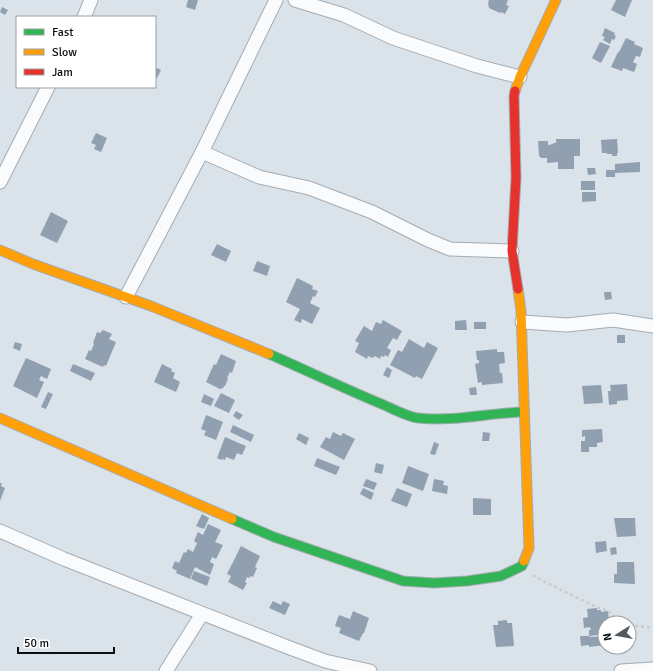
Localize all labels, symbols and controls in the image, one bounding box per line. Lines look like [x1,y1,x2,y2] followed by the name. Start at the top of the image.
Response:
[16,16,156,88] legend
[52,25,73,40] text: Fast
[52,45,77,60] text: Slow
[52,65,73,80] text: Jam
[597,615,637,655] north arrow
[18,629,114,655] scale bar
[601,632,615,642] text: N
[24,636,49,651] text: 50 m

